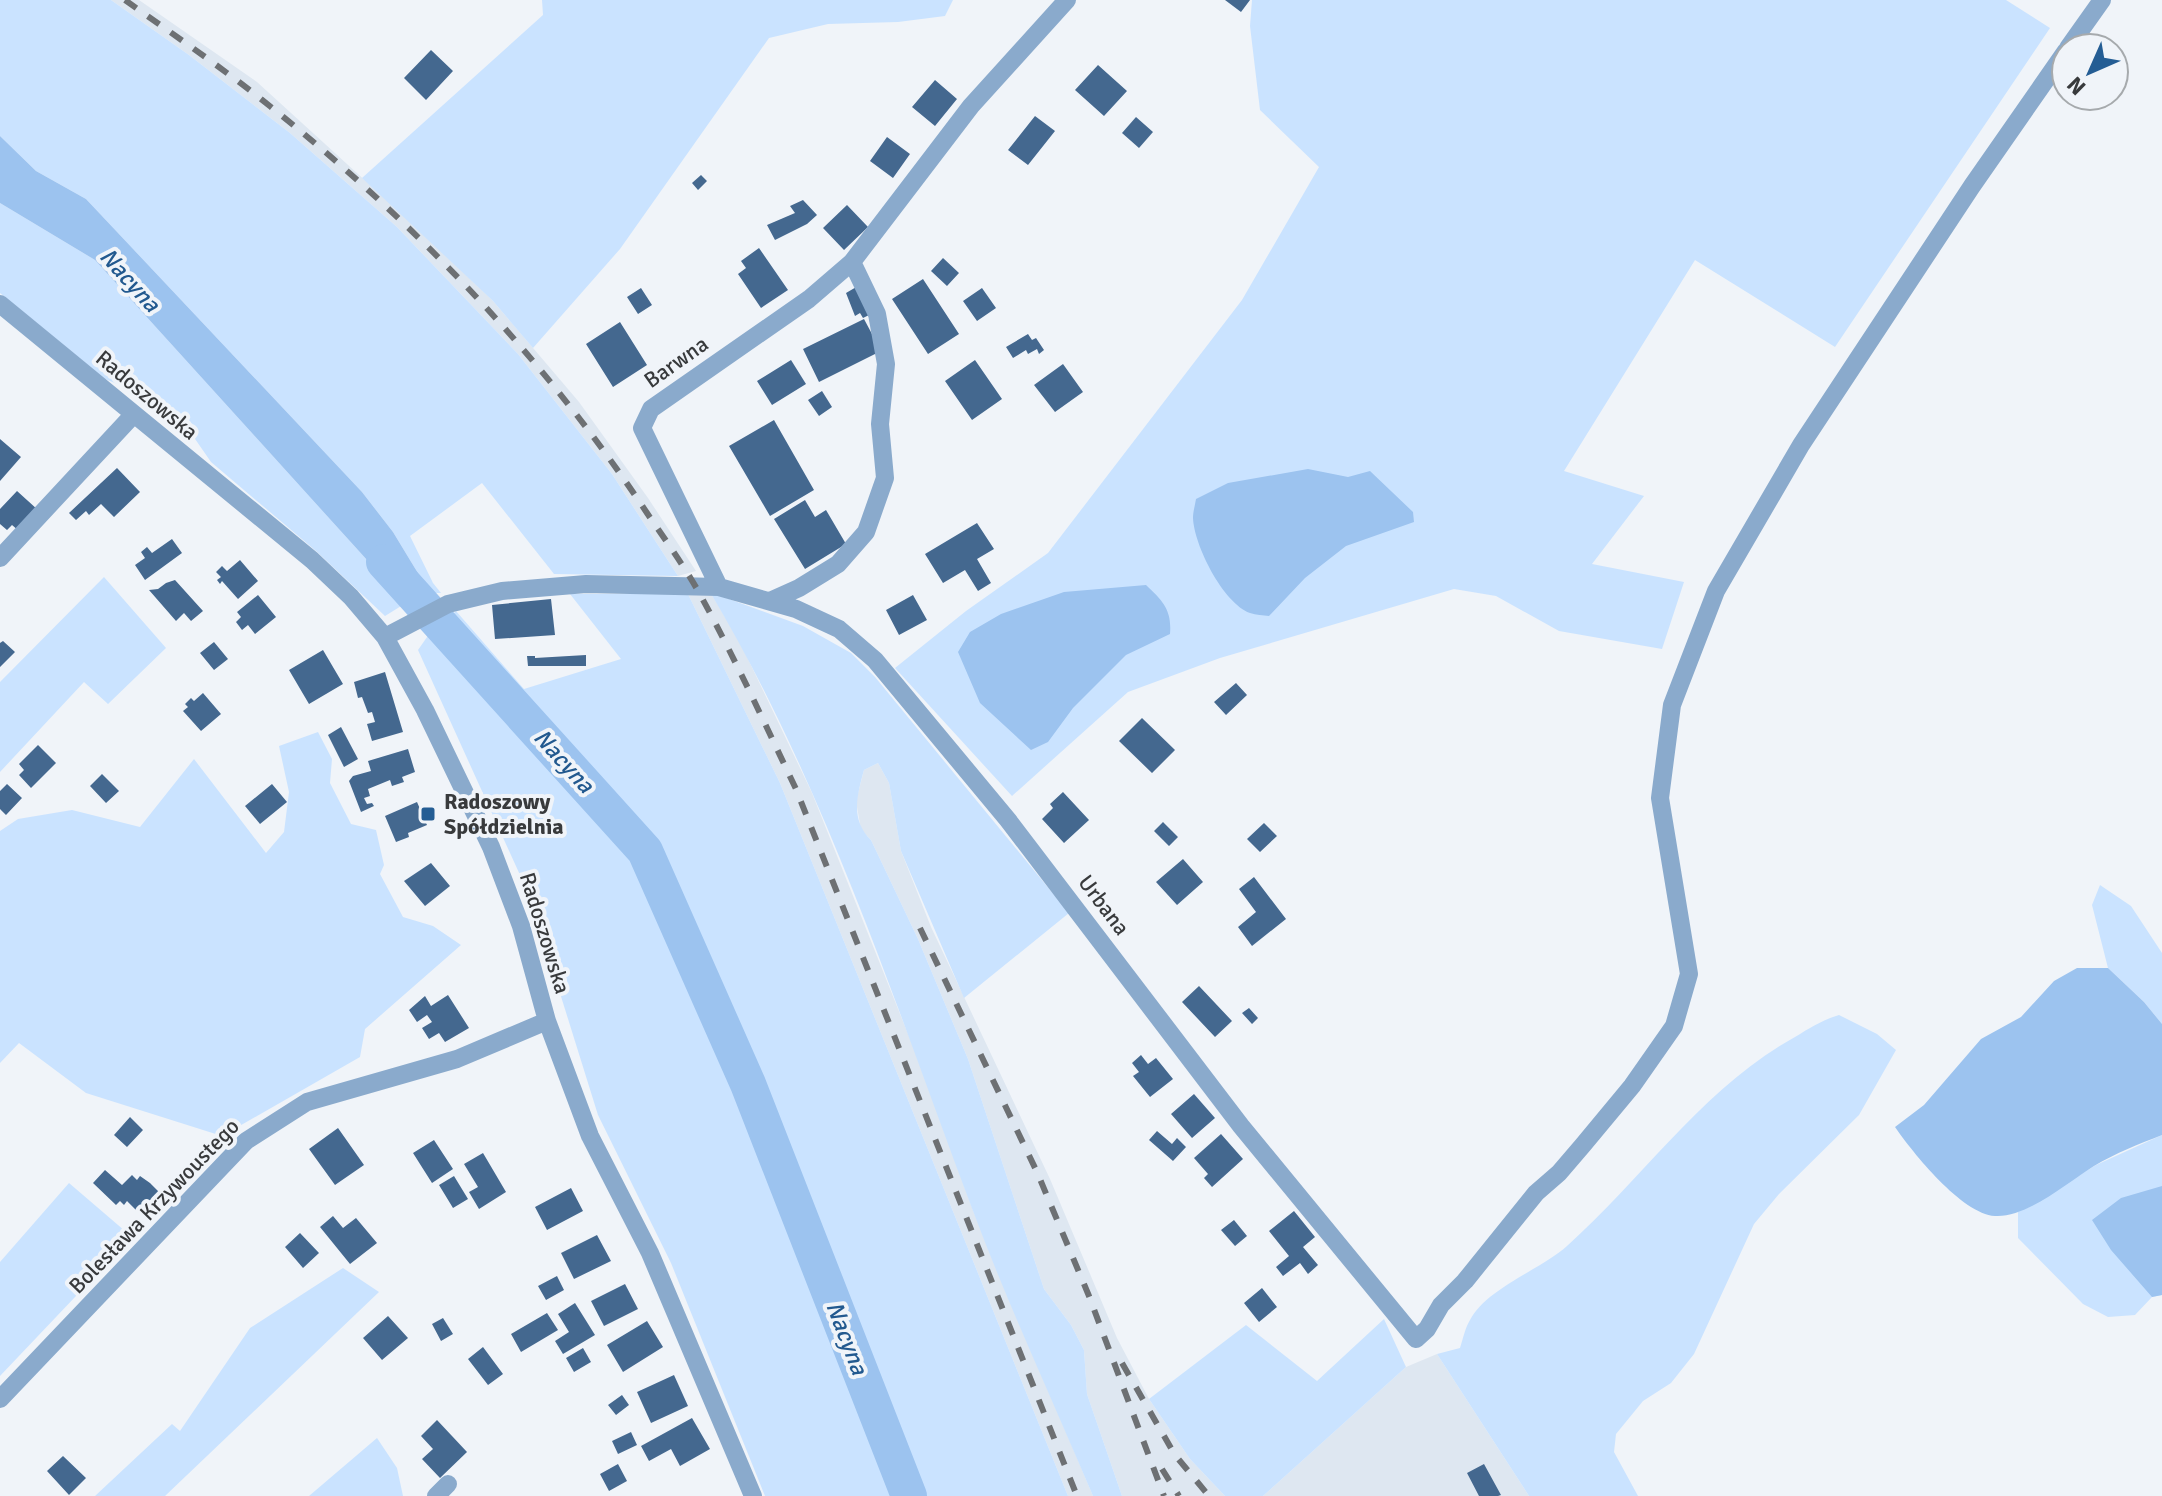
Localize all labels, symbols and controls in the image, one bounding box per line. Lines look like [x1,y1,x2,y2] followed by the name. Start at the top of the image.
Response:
[2050,32,2130,112] north arrow
[2061,71,2091,101] text: N
[93,242,167,319] water label: Nacyna
[639,330,713,394] street label: Barwna
[90,344,204,446] street label: Radoszowska
[527,723,601,800] water label: Nacyna
[444,788,564,840] place label: Radoszowy Spółdzielnia
[419,805,437,823] marker: Radoszowy Spółdzielnia
[514,869,576,997] street label: Radoszowska
[1073,869,1135,941] street label: Urbana
[63,1113,245,1299] street label: Bolesława Krzywoustego
[819,1297,875,1380] water label: Nacyna

